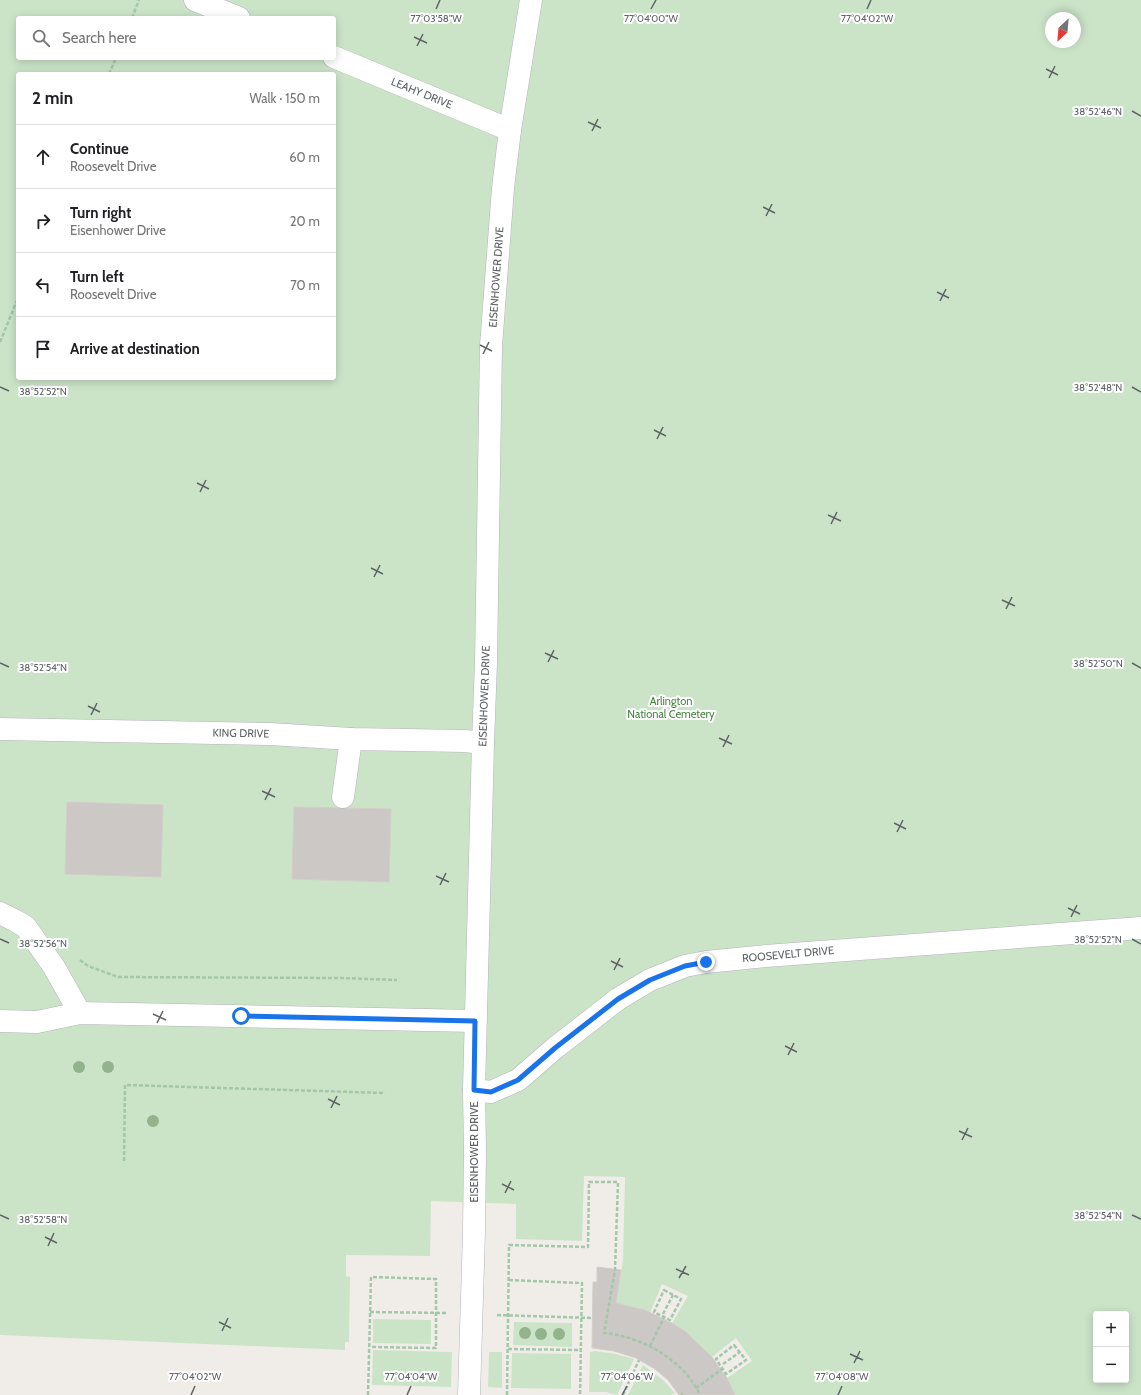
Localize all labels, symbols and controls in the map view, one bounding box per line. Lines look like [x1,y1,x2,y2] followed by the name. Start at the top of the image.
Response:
[410,12,462,25] text: 77°03'58"W
[624,12,679,25] text: 77°04'00"W
[841,12,894,25] text: 77°04'02"W
[1045,12,1081,48] north arrow
[16,16,336,60] search box
[30,27,52,49] icon: search
[62,29,137,47] text: Search here
[389,74,455,112] street label: LEAHY DRIVE
[32,88,73,108] text: 2 min
[249,90,320,106] text: Walk · 150 m
[1074,105,1122,118] text: 38°52'46"N
[70,140,129,158] text: Continue
[32,146,54,168] icon: ahead
[289,149,320,165] text: 60 m
[70,158,156,174] text: Roosevelt Drive
[70,204,131,222] text: Turn right
[32,210,54,232] icon: right
[290,213,320,229] text: 20 m
[70,222,166,238] text: Eisenhower Drive
[485,226,507,328] street label: EISENHOWER DRIVE
[70,268,124,286] text: Turn left
[32,274,54,296] icon: left
[290,277,320,293] text: 70 m
[70,286,156,302] text: Roosevelt Drive
[32,338,54,360] icon: arrive
[70,340,200,358] text: Arrive at destination
[1074,381,1122,394] text: 38°52'48"N
[19,385,67,398] text: 38°52'52"N
[475,645,493,747] street label: EISENHOWER DRIVE
[1073,657,1123,670] text: 38°52'50"N
[19,661,67,674] text: 38°52'54"N
[627,694,715,721] park label: Arlington National Cemetery
[212,726,270,740] street label: KING DRIVE
[1074,933,1122,946] text: 38°52'52"N
[19,937,67,950] text: 38°52'56"N
[741,943,835,965] street label: ROOSEVELT DRIVE
[697,953,715,971] route end
[232,1007,250,1025] route start
[467,1101,481,1203] street label: EISENHOWER DRIVE
[1074,1209,1122,1222] text: 38°52'54"N
[19,1213,67,1226] text: 38°52'58"N
[1093,1311,1129,1383] map controls
[1093,1311,1129,1347] button: +
[1093,1347,1129,1383] button: −
[169,1370,222,1383] text: 77°04'02"W
[385,1370,438,1383] text: 77°04'04"W
[601,1370,654,1383] text: 77°04'06"W
[815,1370,869,1383] text: 77°04'08"W

